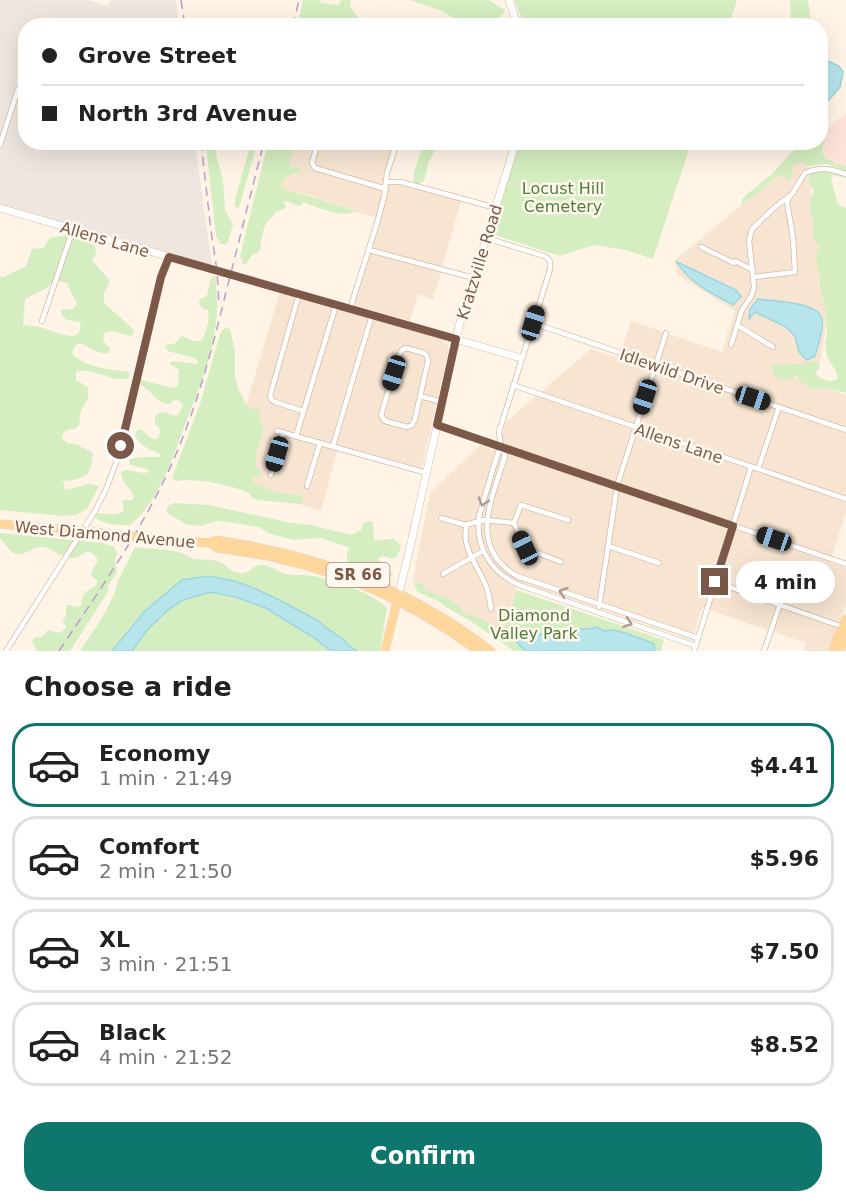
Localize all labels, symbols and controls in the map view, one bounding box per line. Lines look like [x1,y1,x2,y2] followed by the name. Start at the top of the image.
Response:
[78,43,237,68] text: Grove Street
[78,101,298,126] text: North 3rd Avenue
[522,179,604,216] park label: Locust Hill Cemetery
[453,202,506,322] street label: Kratzville Road
[58,218,152,261] street label: Allens Lane
[519,303,547,343] car
[617,345,726,398] street label: Idlewild Drive
[380,353,408,393] car
[631,377,659,417] car
[733,384,773,412] car
[632,420,725,467] street label: Allens Lane
[107,432,134,459] route start
[263,434,291,474] car
[478,496,490,507] one-way arrow
[14,517,196,552] street label: West Diamond Avenue
[754,525,794,553] car
[509,528,541,568] car
[736,561,835,603] callout: 4 min
[326,563,389,587] road number: SR 66
[701,568,728,595] route end
[754,570,817,594] text: 4 min
[558,587,569,600] one-way arrow
[490,606,578,643] park label: Diamond Valley Park
[622,615,633,628] one-way arrow
[24,671,232,702] text: Choose a ride
[27,738,81,792] icon: car
[99,741,210,766] text: Economy
[749,753,819,778] text: $4.41
[99,766,233,790] text: 1 min · 21:49
[27,831,81,885] icon: car
[99,834,199,859] text: Comfort
[749,846,819,871] text: $5.96
[99,859,233,883] text: 2 min · 21:50
[27,924,81,978] icon: car
[99,927,130,952] text: XL
[749,939,819,964] text: $7.50
[99,952,233,976] text: 3 min · 21:51
[27,1017,81,1071] icon: car
[99,1020,166,1045] text: Black
[749,1032,819,1057] text: $8.52
[99,1045,233,1069] text: 4 min · 21:52
[24,1122,822,1191] button: Confirm

